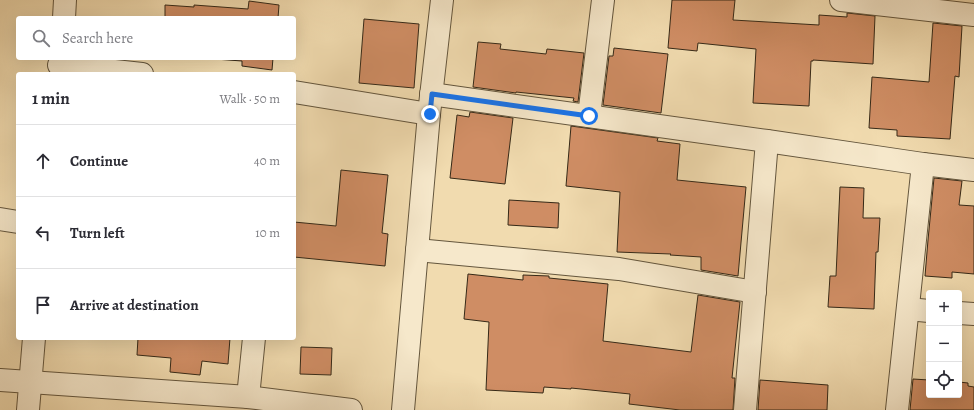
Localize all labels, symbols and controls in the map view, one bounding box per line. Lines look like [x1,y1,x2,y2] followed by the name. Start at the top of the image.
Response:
[16,16,296,60] search box
[30,27,52,49] icon: search
[62,28,133,48] text: Search here
[32,87,70,110] text: 1 min
[220,90,280,107] text: Walk · 50 m
[421,105,439,123] route end
[580,107,598,125] route start
[32,150,54,172] icon: ahead
[70,151,128,171] text: Continue
[254,152,280,169] text: 40 m
[32,222,54,244] icon: left
[70,223,125,243] text: Turn left
[255,224,280,241] text: 10 m
[926,290,962,398] map controls
[926,290,962,326] button: +
[32,294,54,316] icon: arrive
[70,295,199,315] text: Arrive at destination
[926,326,962,362] button: −
[926,362,962,398] button: locate

